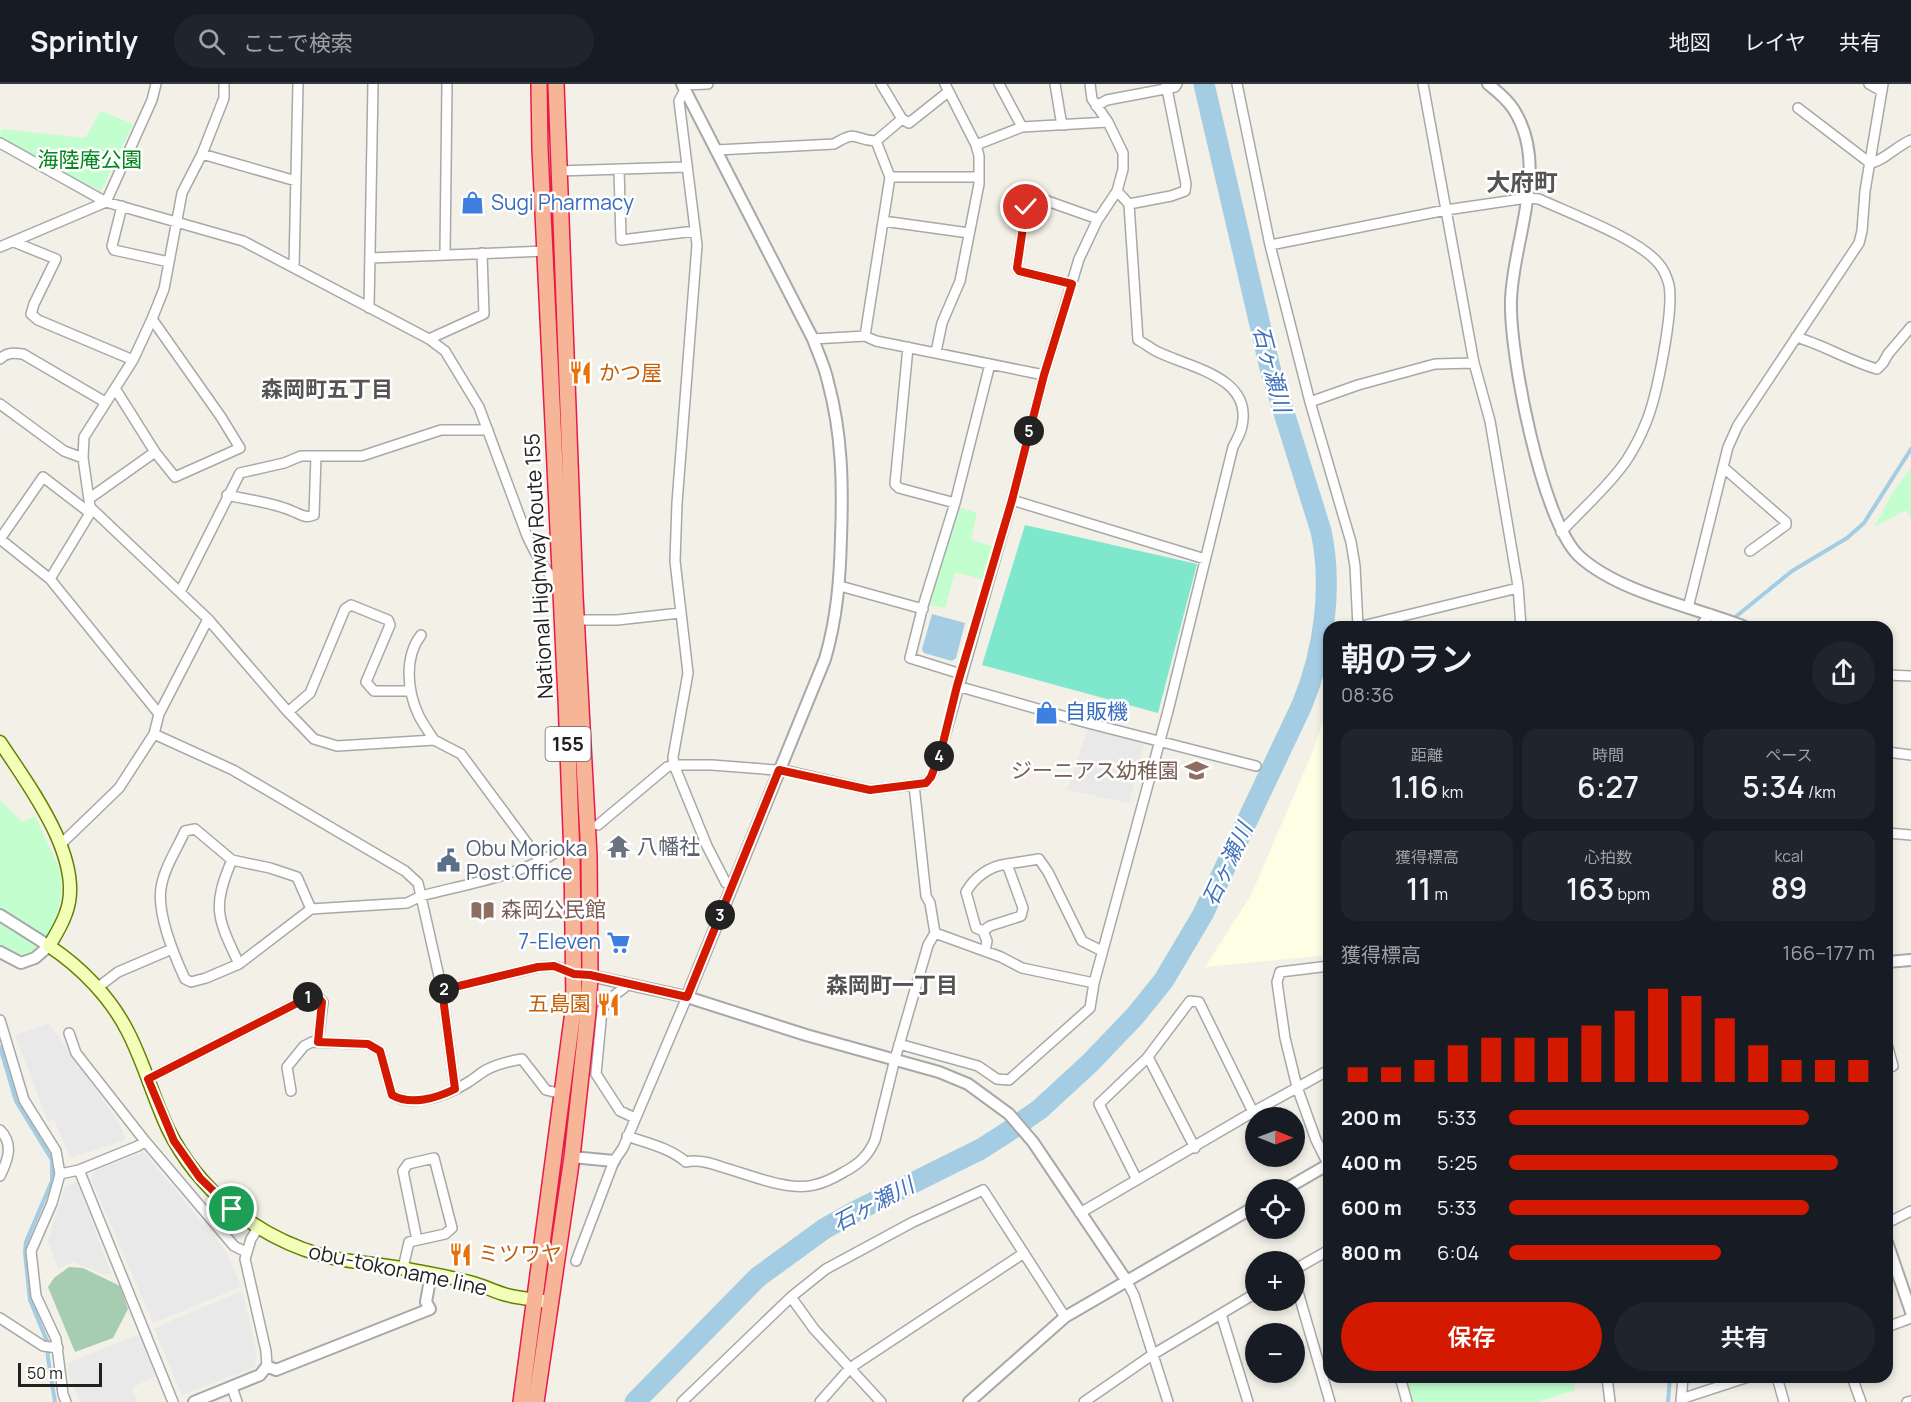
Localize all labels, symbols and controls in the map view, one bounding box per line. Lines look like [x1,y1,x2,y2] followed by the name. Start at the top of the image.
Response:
[174,14,594,68] search box
[30,22,138,60] text: Sprintly
[195,25,228,58] icon: search
[243,28,353,58] text: ここで検索
[1669,28,1711,56] text: 地図
[1744,28,1806,56] text: レイヤ
[1839,28,1881,56] text: 共有
[38,145,143,173] park label: 海陸庵公園
[1486,165,1558,198] district label: 大府町
[1000,181,1051,232] pin
[491,188,634,216] place label: Sugi Pharmacy
[460,190,486,216] shop icon: Sugi Pharmacy
[1009,190,1042,223] icon: check
[1246,323,1298,417] water label: 石ヶ瀬川
[599,358,662,386] place label: かつ屋
[568,360,594,386] restaurant icon: かつ屋
[261,374,393,404] district label: 森岡町五丁目
[1014,416,1044,446] pin: 5
[1024,420,1034,442] text: 5
[517,432,559,700] street label: National Highway Route 155
[1341,636,1473,681] text: 朝のラン
[1812,641,1875,704] button: share
[1341,681,1394,708] text: 08:36
[1065,697,1128,725] place label: 自販機
[1034,699,1060,725] shop icon: 自販機
[546,727,590,761] road number: 155
[924,741,954,771] pin: 4
[1411,744,1443,766] text: 距離
[1592,744,1624,766] text: 時間
[1765,744,1813,766] text: ペース
[934,745,944,767] text: 4
[1011,756,1179,784] place label: ジーニアス幼稚園
[1184,758,1210,784] school or university icon: ジーニアス幼稚園
[1391,766,1439,807] text: 1.16
[1577,766,1639,807] text: 6:27
[1742,766,1805,807] text: 5:34
[1439,781,1463,803] text: km
[1805,781,1836,803] text: /km
[1195,816,1260,910] water label: 石ヶ瀬川
[637,832,700,860] place label: 八幡社
[466,834,587,886] place label: Obu Morioka Post Office
[606,834,632,860] temple icon: 八幡社
[1774,845,1804,867] text: kcal
[1395,846,1459,868] text: 獲得標高
[1584,846,1632,868] text: 心拍数
[435,848,461,874] public building icon: Obu Morioka Post Office
[1771,867,1807,908] text: 89
[1406,868,1431,909] text: 11
[1566,868,1614,909] text: 163
[1431,883,1448,905] text: m
[1614,883,1650,905] text: bpm
[501,895,606,923] place label: 森岡公民館
[470,897,496,923] library icon: 森岡公民館
[705,900,735,930] pin: 3
[715,904,725,926] text: 3
[519,927,601,955] place label: 7-Eleven
[606,929,632,955] supermarket icon: 7-Eleven
[1783,939,1875,966] text: 166–177 m
[1341,941,1421,968] text: 獲得標高
[826,970,958,1000] district label: 森岡町一丁目
[429,974,459,1004] pin: 2
[439,978,449,1000] text: 2
[293,982,323,1012] pin: 1
[304,986,312,1008] text: 1
[528,989,591,1017] place label: 五島園
[596,991,622,1017] restaurant icon: 五島園
[1341,1104,1401,1131] text: 200 m
[1437,1104,1477,1131] text: 5:33
[1245,1107,1305,1167] north arrow
[1245,1107,1305,1383] map controls
[1341,1149,1401,1176] text: 400 m
[1437,1149,1477,1176] text: 5:25
[827,1169,921,1238] water label: 石ヶ瀬川
[1245,1179,1305,1239] button: locate
[206,1183,257,1234] pin
[215,1192,248,1225] icon: arrive
[1341,1194,1402,1221] text: 600 m
[1437,1194,1477,1221] text: 5:33
[306,1236,490,1302] street label: obu-tokoname line
[478,1239,562,1267] place label: ミツワヤ
[1341,1239,1402,1266] text: 800 m
[1437,1239,1479,1266] text: 6:04
[447,1241,473,1267] restaurant icon: ミツワヤ
[1245,1251,1305,1311] button: +
[1341,1302,1602,1371] button: 保存
[1614,1302,1875,1371] button: 共有
[1245,1323,1305,1383] button: −
[18,1360,102,1388] scale bar
[27,1362,63,1384] text: 50 m

